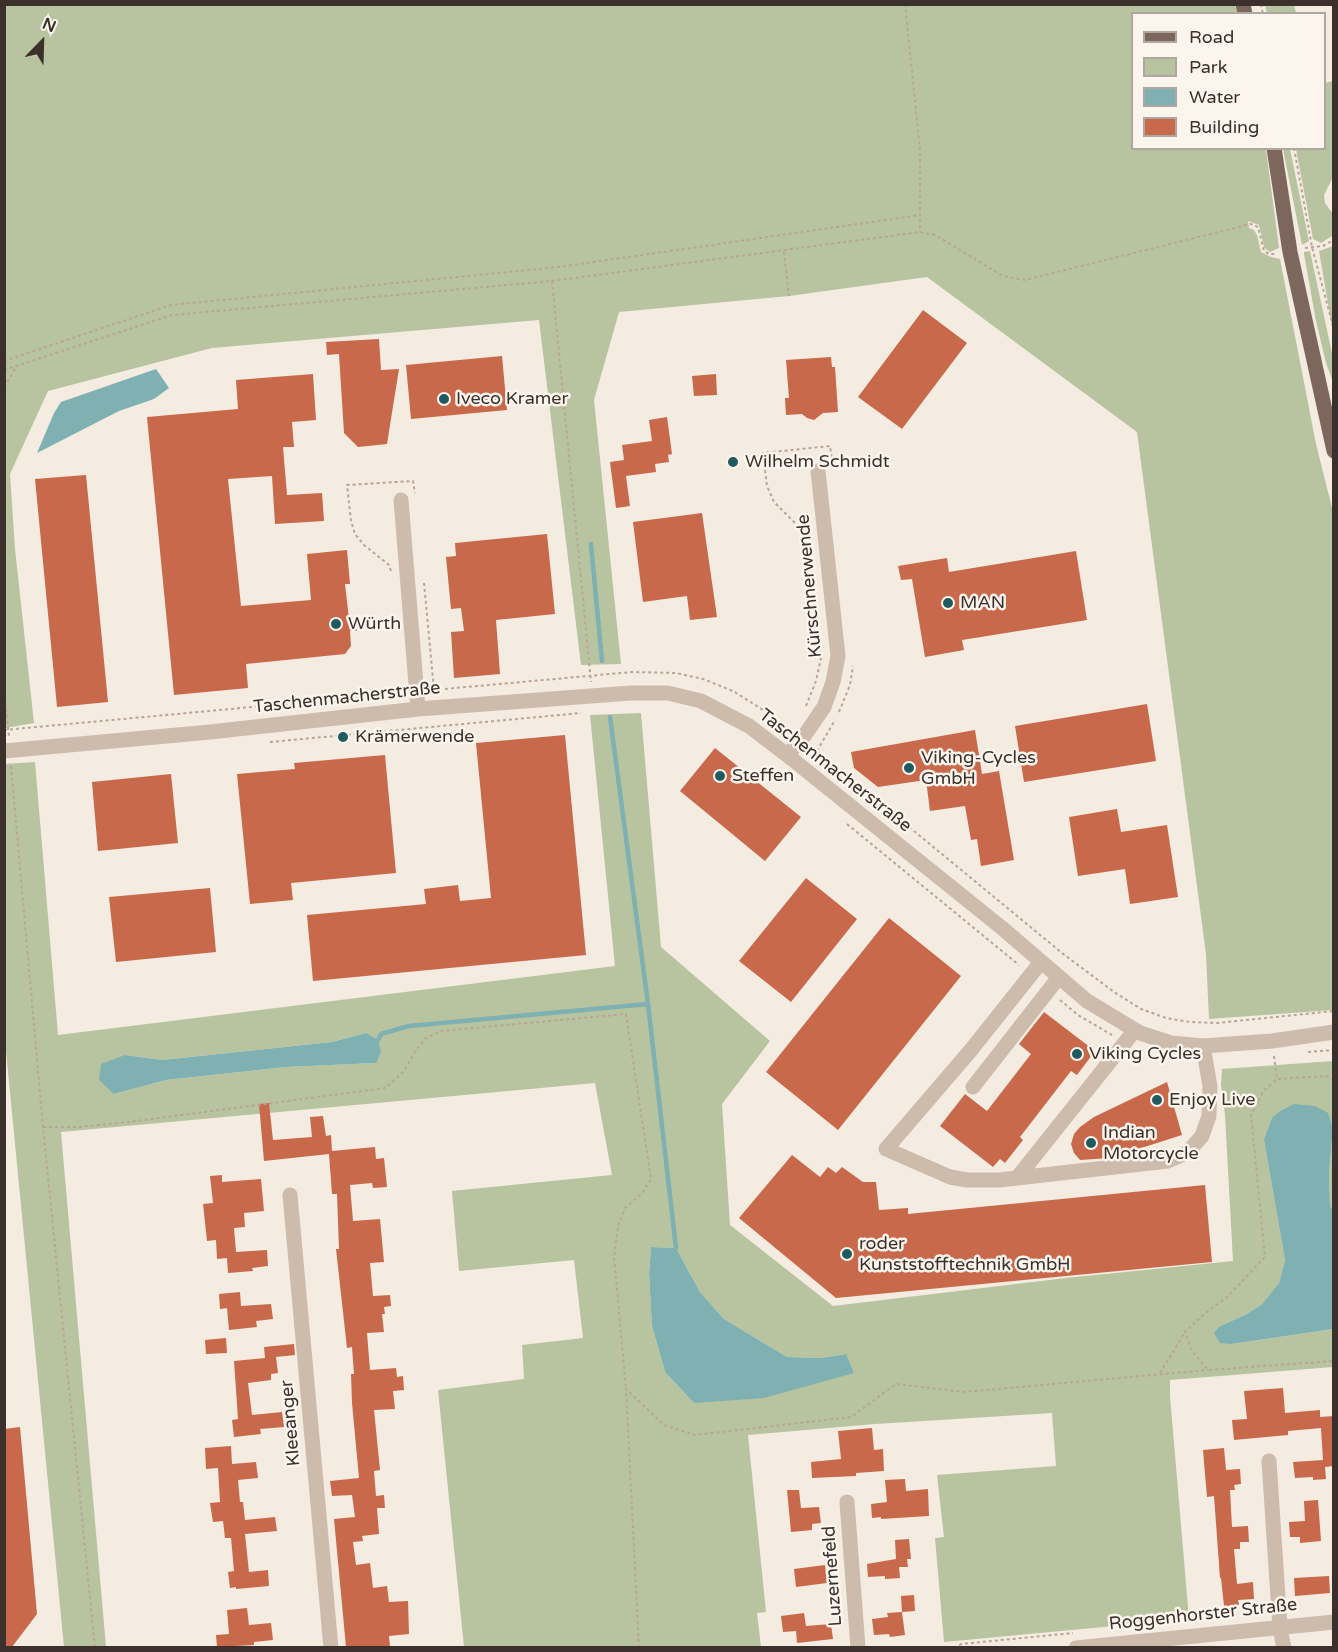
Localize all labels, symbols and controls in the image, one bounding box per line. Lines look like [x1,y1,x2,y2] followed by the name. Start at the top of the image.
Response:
[12,12,72,72] north arrow
[1131,12,1326,150] legend
[39,14,59,37] text: N
[1189,26,1234,48] text: Road
[1189,56,1227,78] text: Park
[1189,86,1240,108] text: Water
[1189,116,1259,138] text: Building
[456,388,568,410] place label: Iveco Kramer
[437,392,451,406] marker: Iveco Kramer
[745,451,890,473] place label: Wilhelm Schmidt
[726,455,740,469] marker: Wilhelm Schmidt
[793,513,827,659] street label: Kürschnerwende
[960,592,1005,614] place label: MAN
[941,596,955,610] marker: MAN
[348,613,401,635] place label: Würth
[329,617,343,631] marker: Würth
[252,677,442,719] street label: Taschenmacherstraße
[754,705,916,837] street label: Taschenmacherstraße
[355,726,475,748] place label: Krämerwende
[336,730,350,744] marker: Krämerwende
[921,747,1036,789] place label: Viking-Cycles GmbH
[902,761,916,775] marker: Viking-Cycles GmbH
[732,765,794,787] place label: Steffen
[713,769,727,783] marker: Steffen
[1089,1043,1201,1065] place label: Viking Cycles
[1070,1047,1084,1061] marker: Viking Cycles
[1169,1089,1256,1111] place label: Enjoy Live
[1150,1093,1164,1107] marker: Enjoy Live
[1103,1122,1199,1164] place label: Indian Motorcycle
[1084,1136,1098,1150] marker: Indian Motorcycle
[859,1233,1071,1276] place label: roder Kunststofftechnik GmbH
[840,1247,854,1261] marker: roder Kunststofftechnik GmbH
[276,1379,306,1467] street label: Kleeanger
[819,1525,847,1627] street label: Luzernefeld
[1108,1594,1298,1636] street label: Roggenhorster Straße

